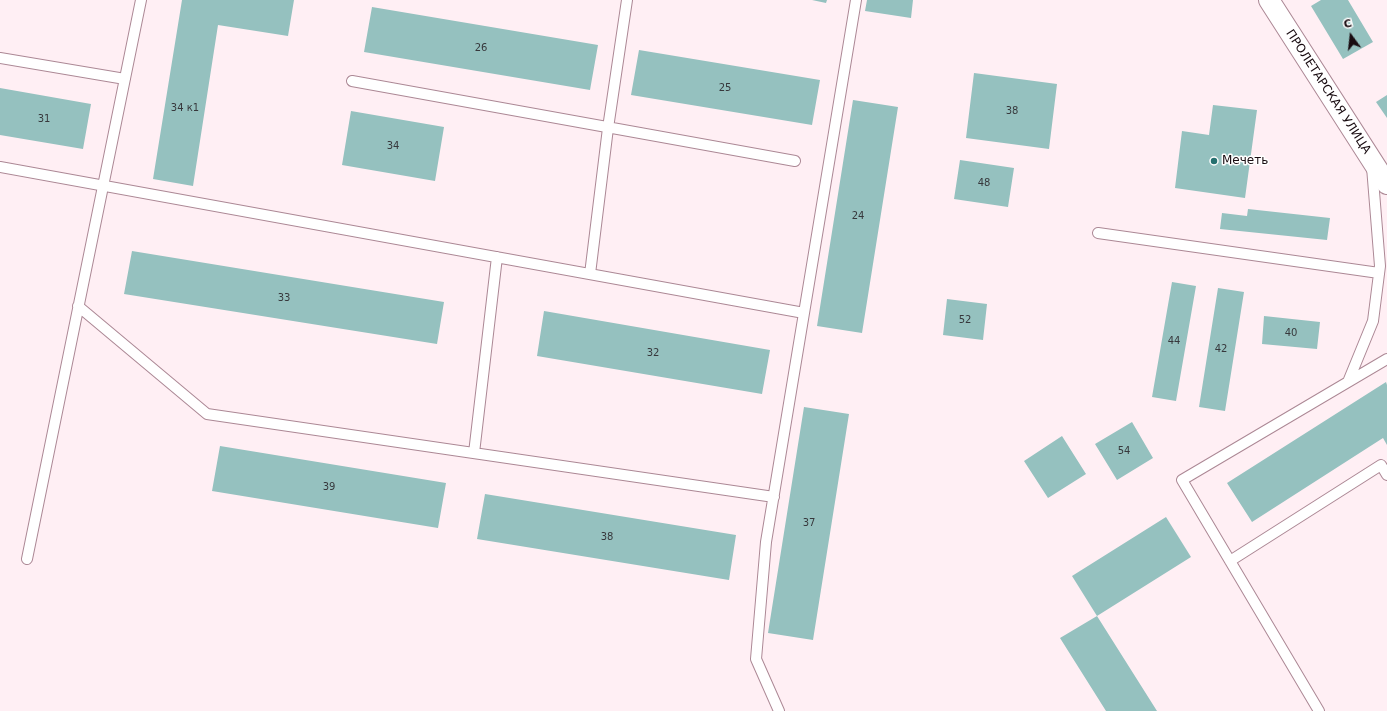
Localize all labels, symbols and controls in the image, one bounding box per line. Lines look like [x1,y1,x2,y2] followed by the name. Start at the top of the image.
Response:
[1331,16,1371,56] north arrow
[1342,17,1353,31] text: С
[1282,27,1374,157] street label: ПРОЛЕТАРСКАЯ УЛИЦА
[475,42,487,54] house number: 26
[719,82,731,94] house number: 25
[171,102,199,114] house number: 34 к1
[1006,105,1018,117] house number: 38
[38,113,50,125] house number: 31
[387,140,399,152] house number: 34
[1222,154,1268,168] place label: Мечеть
[1209,156,1219,166] marker: Мечеть
[978,177,990,189] house number: 48
[852,210,864,222] house number: 24
[278,292,290,304] house number: 33
[959,314,971,326] house number: 52
[1285,327,1297,339] house number: 40
[1168,335,1180,347] house number: 44
[1215,343,1227,355] house number: 42
[647,347,659,359] house number: 32
[1118,445,1130,457] house number: 54
[323,481,335,493] house number: 39
[803,517,815,529] house number: 37
[601,531,613,543] house number: 38

